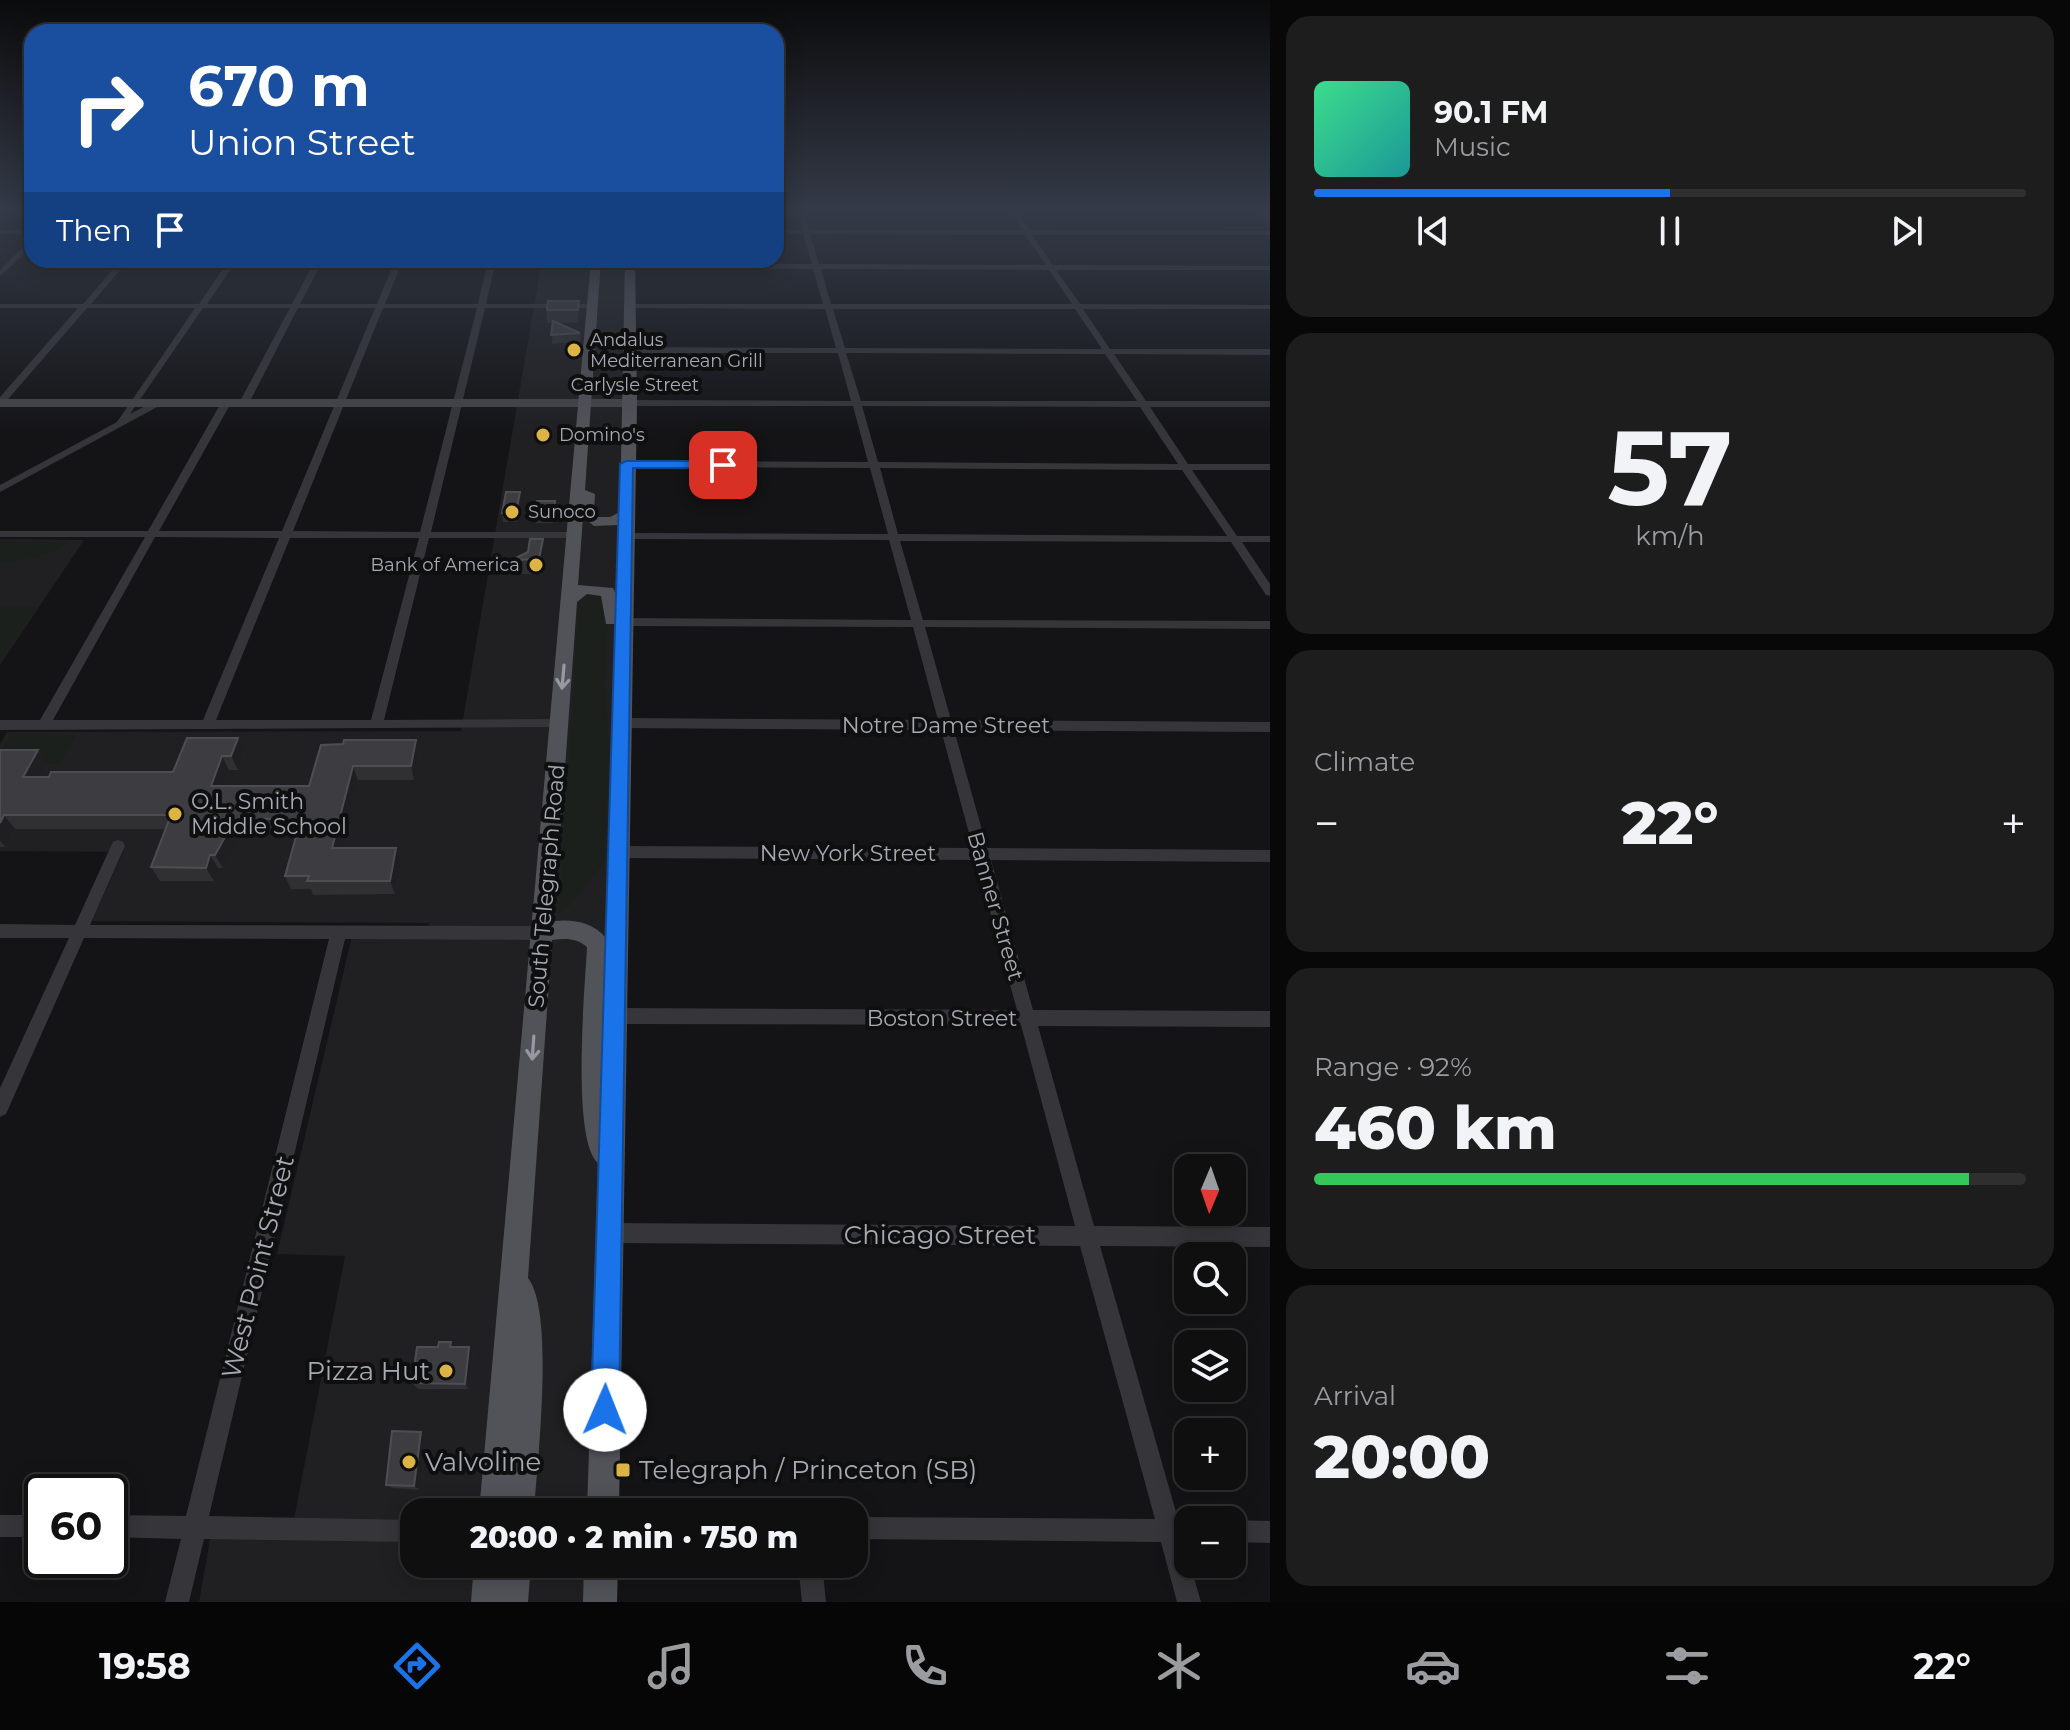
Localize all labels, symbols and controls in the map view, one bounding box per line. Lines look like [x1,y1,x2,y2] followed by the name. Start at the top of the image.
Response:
[188,52,370,120] text: 670 m
[56,56,160,160] icon: right
[1434,94,1549,131] text: 90.1 FM
[188,120,416,164] text: Union Street
[1434,131,1511,163] text: Music
[148,208,192,252] icon: arrive
[1411,209,1455,253] icon: previous
[1648,209,1692,253] icon: pause
[1885,209,1929,253] icon: next
[56,212,132,249] text: Then
[590,329,763,372] place label: Andalus Mediterranean Grill
[565,341,583,359] marker: Andalus Mediterranean Grill
[571,374,699,396] street label: Carlysle Street
[1607,404,1733,531] text: 57
[559,424,645,446] place label: Domino's
[534,426,552,444] marker: Domino's
[689,431,757,499] pin
[701,443,745,487] icon: arrive
[528,501,596,523] place label: Sunoco
[503,503,521,521] marker: Sunoco
[1635,520,1705,552] text: km/h
[371,554,520,576] place label: Bank of America
[527,556,545,574] marker: Bank of America
[555,663,570,690] one-way arrow
[842,712,1050,739] street label: Notre Dame Street
[1314,746,1415,778] text: Climate
[522,763,571,1009] street label: South Telegraph Road
[1622,786,1718,859] text: 22°
[191,788,347,840] place label: O.L. Smith Middle School
[1314,796,1339,850] text: −
[2001,796,2026,850] text: +
[166,805,184,823] marker: O.L. Smith Middle School
[961,829,1030,984] street label: Banner Street
[760,840,936,867] street label: New York Street
[867,1005,1017,1032] street label: Boston Street
[525,1034,540,1061] one-way arrow
[1314,1051,1472,1083] text: Range · 92%
[1314,1091,1557,1164] text: 460 km
[215,1152,301,1382] street label: West Point Street
[1174,1154,1246,1226] north arrow
[1174,1154,1246,1578] map controls
[844,1219,1036,1251] street label: Chicago Street
[1174,1242,1246,1314] button: search
[1174,1330,1246,1402] button: layers
[306,1355,430,1387] place label: Pizza Hut
[437,1362,455,1380] marker: Pizza Hut
[563,1368,647,1452] position arrow
[1314,1380,1396,1412] text: Arrival
[1174,1418,1246,1490] button: +
[1314,1420,1490,1493] text: 20:00
[425,1446,541,1478] place label: Valvoline
[400,1453,418,1471] marker: Valvoline
[639,1454,977,1486] place label: Telegraph / Princeton (SB)
[614,1461,632,1479] marker: Telegraph / Princeton (SB)
[24,1474,128,1578] speed limit sign: 60
[1174,1506,1246,1578] button: −
[470,1519,798,1556] text: 20:00 · 2 min · 750 m
[389,1638,445,1694] icon: directions
[643,1638,699,1694] icon: music
[897,1638,953,1694] icon: phone
[1151,1638,1207,1694] icon: climate
[1405,1638,1461,1694] icon: car
[1659,1638,1715,1694] icon: filters
[99,1644,191,1688] text: 19:58
[1913,1644,1971,1688] text: 22°

